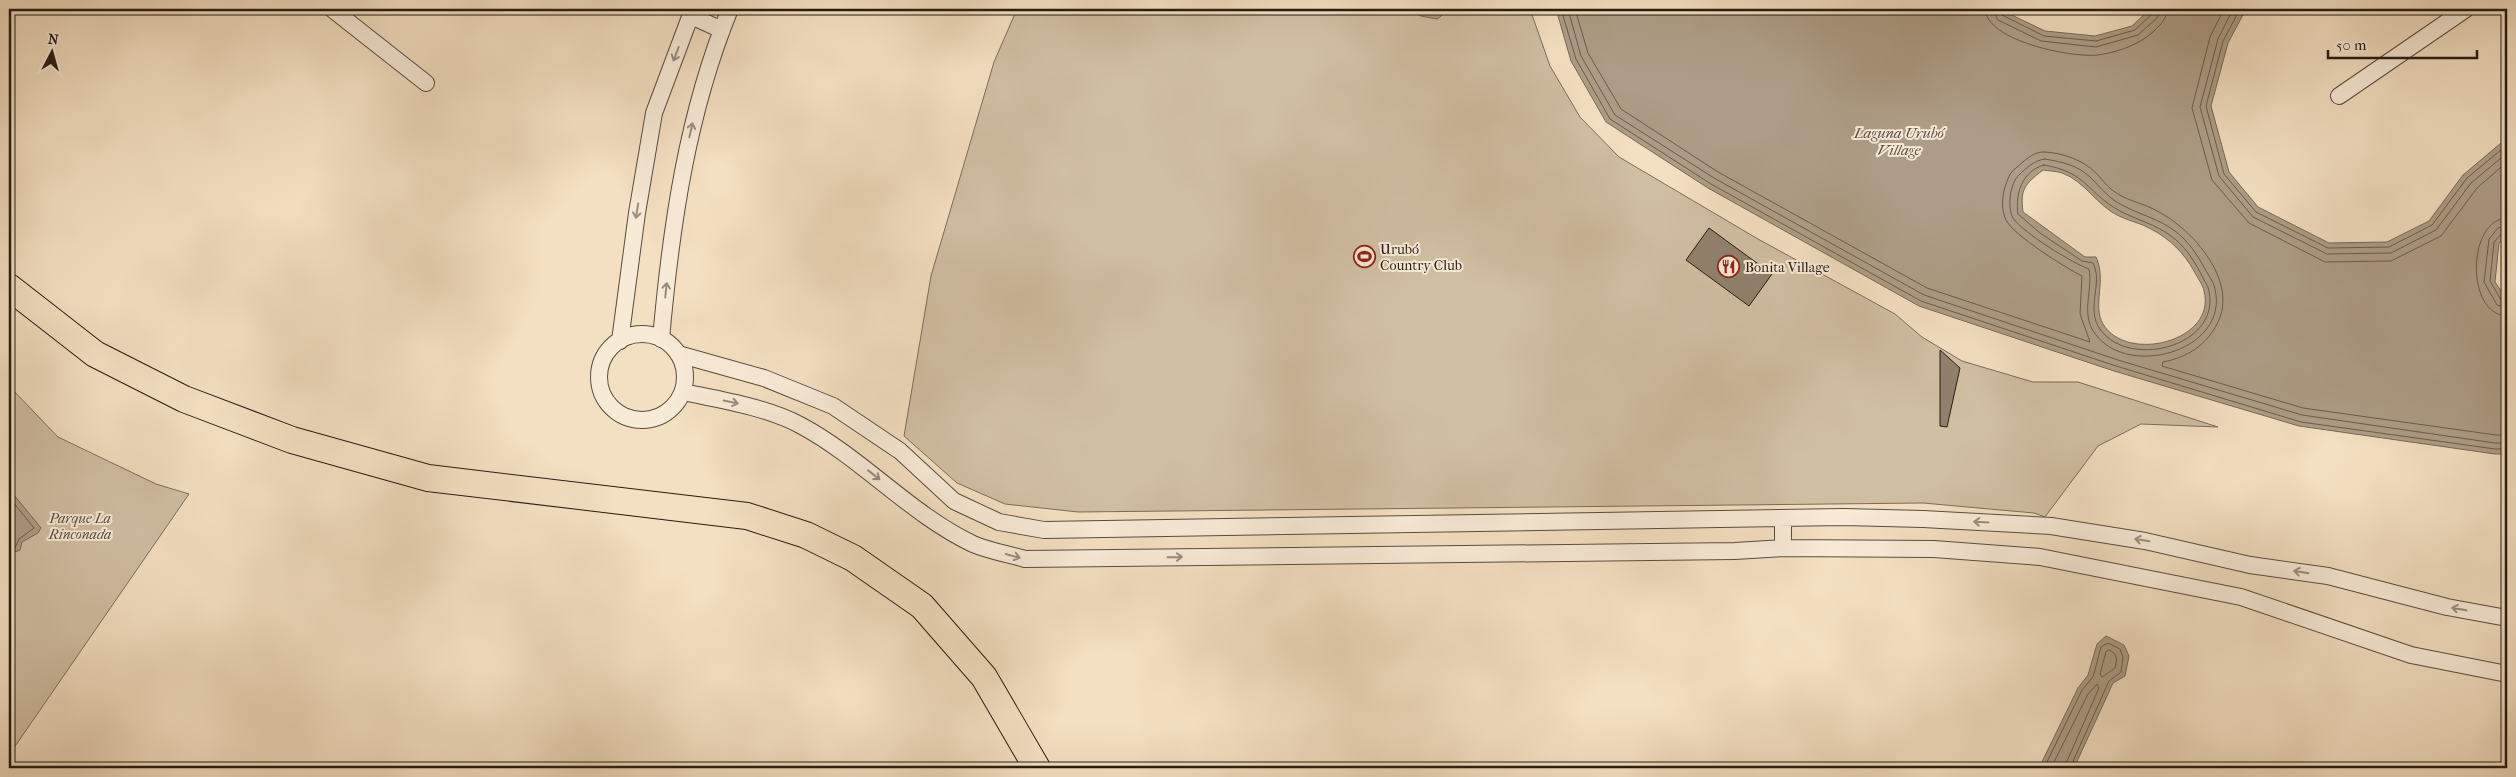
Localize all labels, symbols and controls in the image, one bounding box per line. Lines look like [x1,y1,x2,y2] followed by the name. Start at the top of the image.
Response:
[28,28,78,78] north arrow
[2328,28,2477,60] scale bar
[47,31,60,49] text: N
[2336,36,2367,54] text: 50 m
[671,46,680,61] one-way arrow
[687,122,696,138] one-way arrow
[1853,124,1946,159] water label: Laguna Urubó Village
[632,203,642,219] one-way arrow
[1380,241,1462,274] place label: Urubó Country Club
[1352,245,1376,269] sports icon: Urubó Country Club
[1717,255,1741,279] restaurant icon: Bonita Village
[1745,259,1830,276] place label: Bonita Village
[661,283,671,299] one-way arrow
[722,398,738,407] one-way arrow
[867,470,880,481] one-way arrow
[48,510,111,543] park label: Parque La Rinconada
[1973,517,1989,527] one-way arrow
[2134,535,2150,545] one-way arrow
[1004,551,1020,561] one-way arrow
[1167,553,1183,562] one-way arrow
[2294,567,2310,577] one-way arrow
[2452,604,2468,614] one-way arrow

